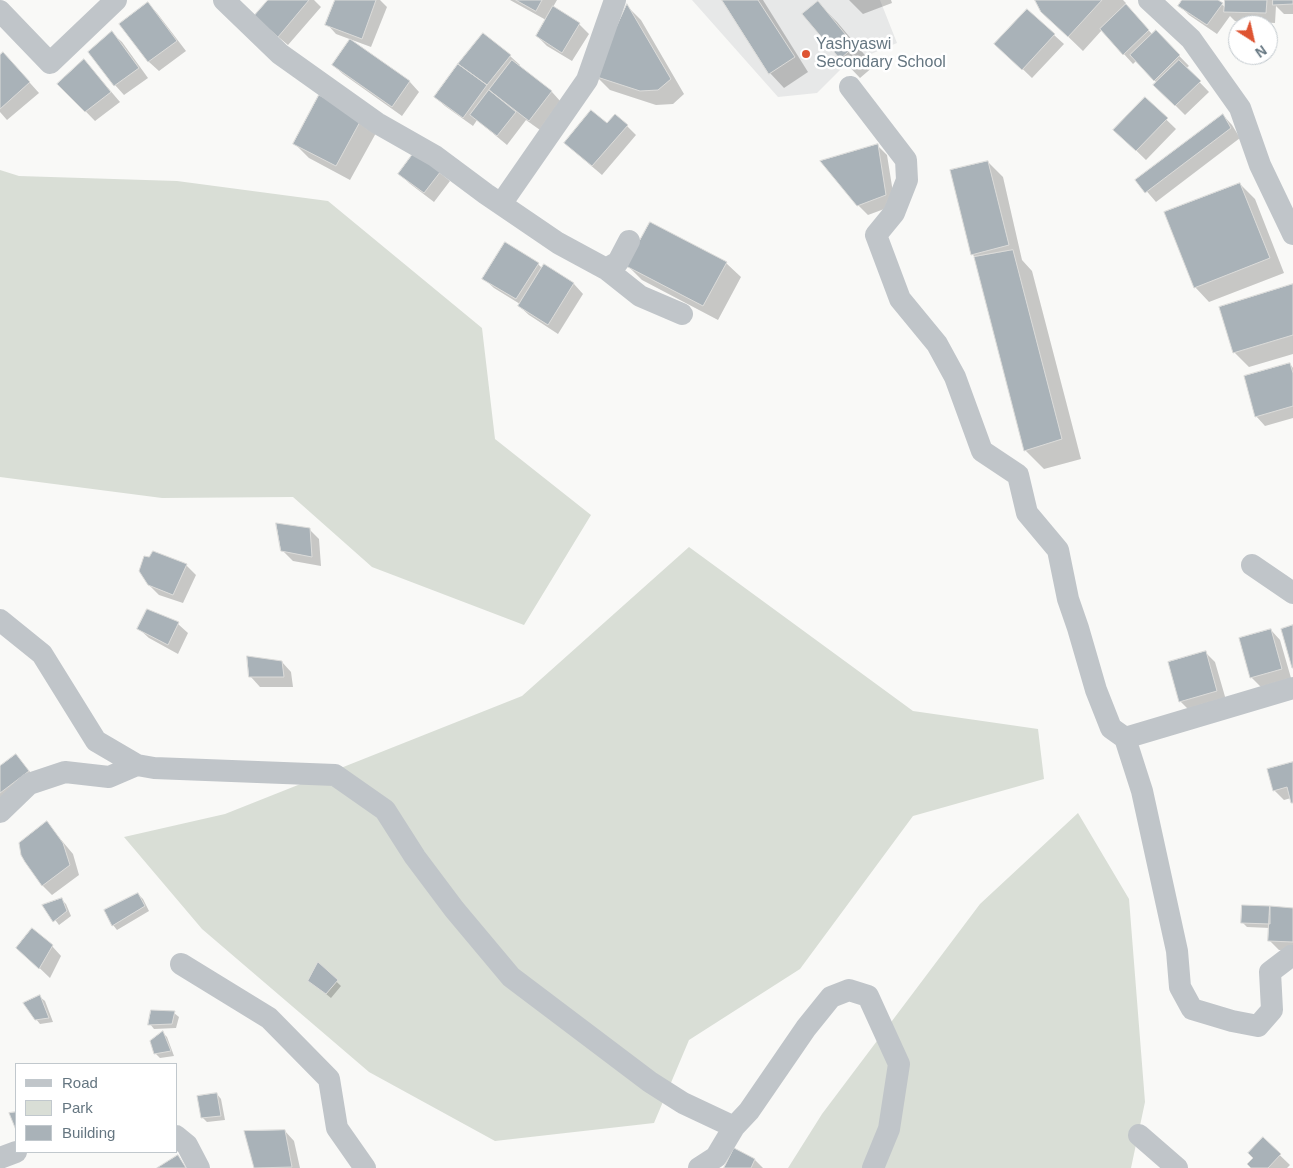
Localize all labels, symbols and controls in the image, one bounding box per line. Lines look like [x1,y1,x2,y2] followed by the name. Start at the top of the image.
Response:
[1228,15,1278,65] north arrow
[816,35,946,73] place label: Yashyaswi Secondary School
[1252,42,1270,61] text: N
[800,48,812,60] marker: Yashyaswi Secondary School
[15,1063,178,1153] legend
[62,1074,98,1091] text: Road
[62,1099,93,1116] text: Park
[62,1124,115,1141] text: Building

